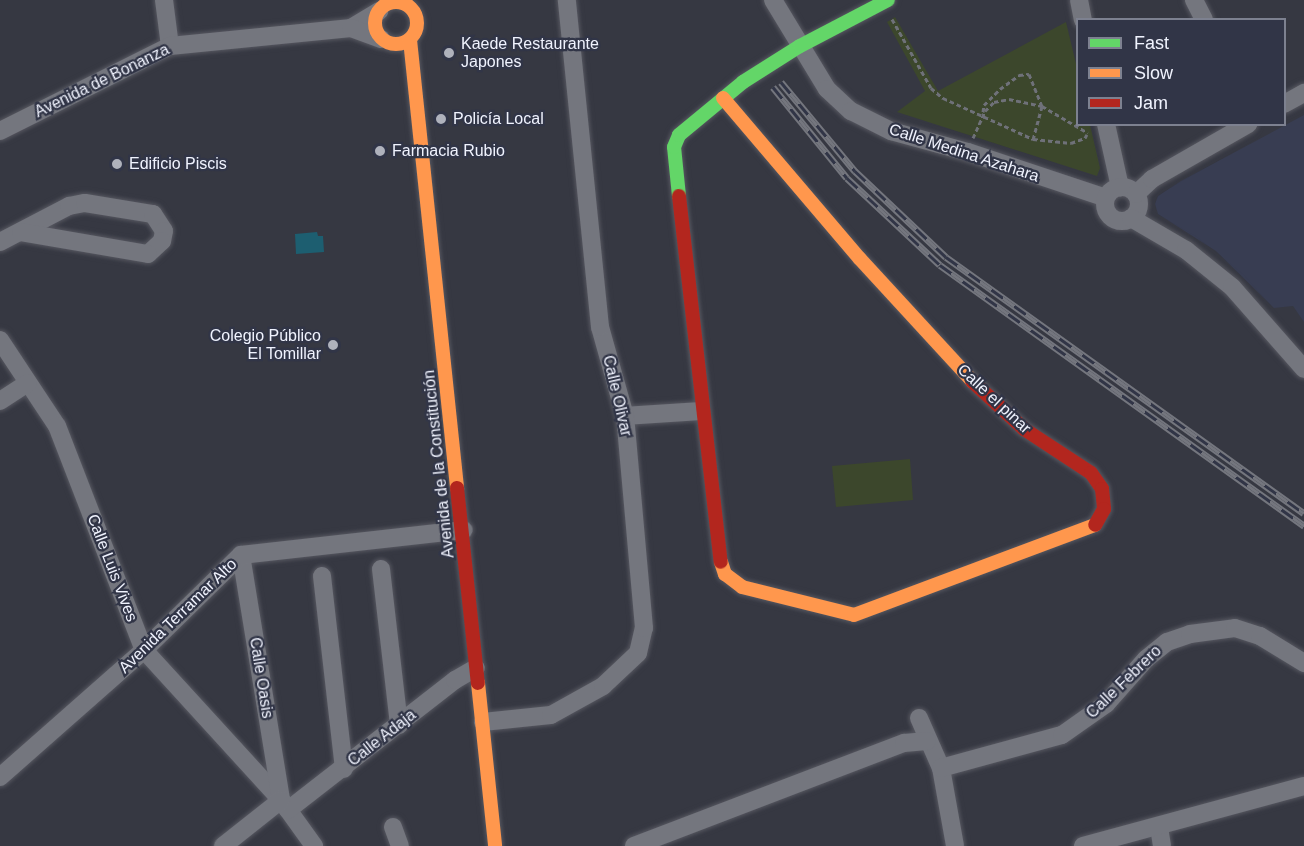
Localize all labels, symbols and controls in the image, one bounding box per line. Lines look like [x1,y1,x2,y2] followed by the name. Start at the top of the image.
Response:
[1076,18,1286,126] legend
[1134,33,1169,53] text: Fast
[461,34,599,72] place label: Kaede Restaurante Japones
[32,40,172,122] street label: Avenida de Bonanza
[442,46,456,60] marker: Kaede Restaurante Japones
[1134,63,1173,83] text: Slow
[1134,93,1168,113] text: Jam
[453,109,544,129] place label: Policía Local
[434,112,448,126] marker: Policía Local
[886,120,1042,186] street label: Calle Medina Azahara
[392,141,505,161] place label: Farmacia Rubio
[373,144,387,158] marker: Farmacia Rubio
[129,154,227,174] place label: Edificio Piscis
[110,157,124,171] marker: Edificio Piscis
[210,326,321,364] place label: Colegio Público El Tomillar
[326,338,340,352] marker: Colegio Público El Tomillar
[598,354,636,438] street label: Calle Olivar
[953,360,1035,438] street label: Calle el pinar
[420,369,458,559] street label: Avenida de la Constitución
[83,512,141,624] street label: Calle Luis Vives
[115,554,241,678] street label: Avenida Terramar Alto
[245,636,277,720] street label: Calle Oasis
[1082,641,1166,723] street label: Calle Febrero
[344,705,420,771] street label: Calle Adaja

